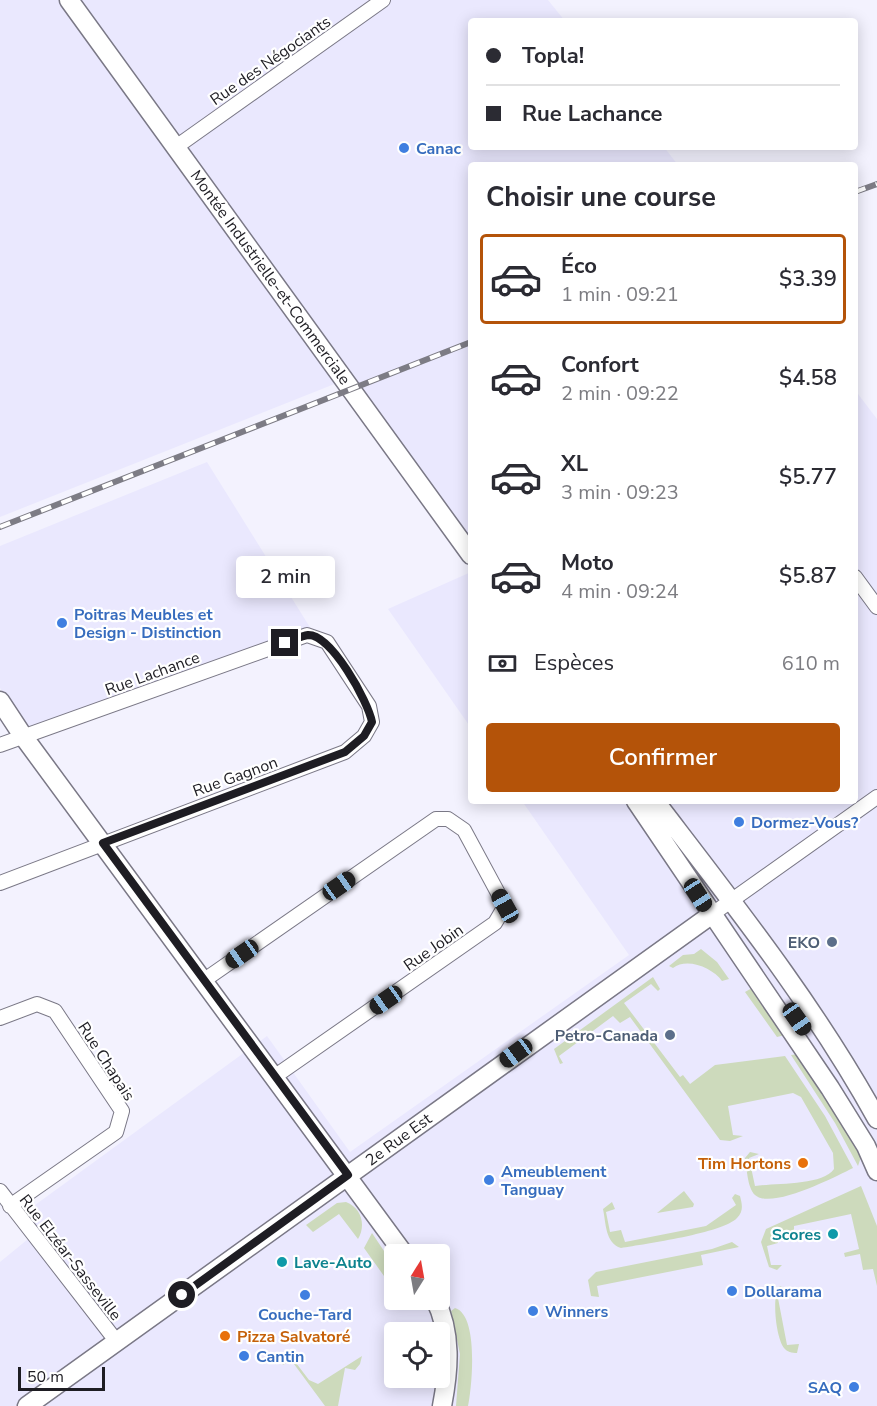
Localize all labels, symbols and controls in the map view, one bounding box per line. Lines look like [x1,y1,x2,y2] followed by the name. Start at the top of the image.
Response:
[206,11,335,111] street label: Rue des Négociants
[522,41,584,71] text: Topla!
[522,99,662,129] text: Rue Lachance
[416,138,461,160] place label: Canac
[397,141,411,155] marker: Canac
[185,166,356,389] street label: Montée Industrielle-et-Commerciale
[486,179,716,216] text: Choisir une course
[561,251,597,281] text: Éco
[489,252,543,306] icon: car
[779,264,837,294] text: $3.39
[561,281,679,308] text: 1 min · 09:21
[561,350,639,380] text: Confort
[489,351,543,405] icon: car
[779,363,837,393] text: $4.58
[561,380,679,407] text: 2 min · 09:22
[561,449,588,479] text: XL
[489,450,543,504] icon: car
[779,462,837,492] text: $5.77
[561,479,679,506] text: 3 min · 09:23
[561,548,614,578] text: Moto
[489,549,543,603] icon: car
[236,556,334,598] callout: 2 min
[779,561,837,591] text: $5.87
[260,563,311,590] text: 2 min
[561,578,679,605] text: 4 min · 09:24
[74,604,221,644] place label: Poitras Meubles et Design - Distinction
[55,616,69,630] marker: Poitras Meubles et Design - Distinction
[271,629,298,656] route end
[102,647,203,701] street label: Rue Lachance
[486,647,519,680] icon: cash
[534,648,614,678] text: Espèces
[782,650,840,677] text: 610 m
[486,723,840,792] button: Confirmer
[190,751,281,802] street label: Rue Gagnon
[751,812,859,834] place label: Dormez-Vous?
[732,815,746,829] marker: Dormez-Vous?
[319,868,359,904] car
[681,875,715,915] car
[488,886,522,926] car
[399,919,468,976] street label: Rue Jobin
[788,932,820,954] place label: EKO
[825,935,839,949] marker: EKO
[222,936,262,972] car
[366,982,406,1018] car
[779,999,815,1039] car
[72,1018,140,1105] street label: Rue Chapais
[555,1025,658,1047] place label: Petro-Canada
[663,1028,677,1042] marker: Petro-Canada
[496,1035,536,1071] car
[361,1108,437,1171] street label: 2e Rue Est
[698,1153,791,1175] place label: Tim Hortons
[796,1156,810,1170] marker: Tim Hortons
[501,1161,607,1201] place label: Ameublement Tanguay
[482,1173,496,1187] marker: Ameublement Tanguay
[14,1190,126,1325] street label: Rue Elzéar-Sasseville
[772,1224,821,1246] place label: Scores
[826,1227,840,1241] marker: Scores
[384,1244,450,1310] north arrow
[384,1244,450,1388] map controls
[294,1252,372,1274] place label: Lave-Auto
[275,1255,289,1269] marker: Lave-Auto
[168,1281,195,1308] route start
[744,1281,822,1303] place label: Dollarama
[725,1284,739,1298] marker: Dollarama
[298,1288,312,1302] marker: Couche-Tard
[545,1301,608,1323] place label: Winners
[258,1304,352,1326] place label: Couche-Tard
[526,1304,540,1318] marker: Winners
[384,1322,450,1388] button: locate
[237,1326,351,1348] place label: Pizza Salvatoré
[218,1329,232,1343] marker: Pizza Salvatoré
[256,1346,304,1368] place label: Cantin
[237,1349,251,1363] marker: Cantin
[18,1364,105,1392] scale bar
[27,1366,64,1388] text: 50 m
[808,1377,842,1399] place label: SAQ
[847,1380,861,1394] marker: SAQ

